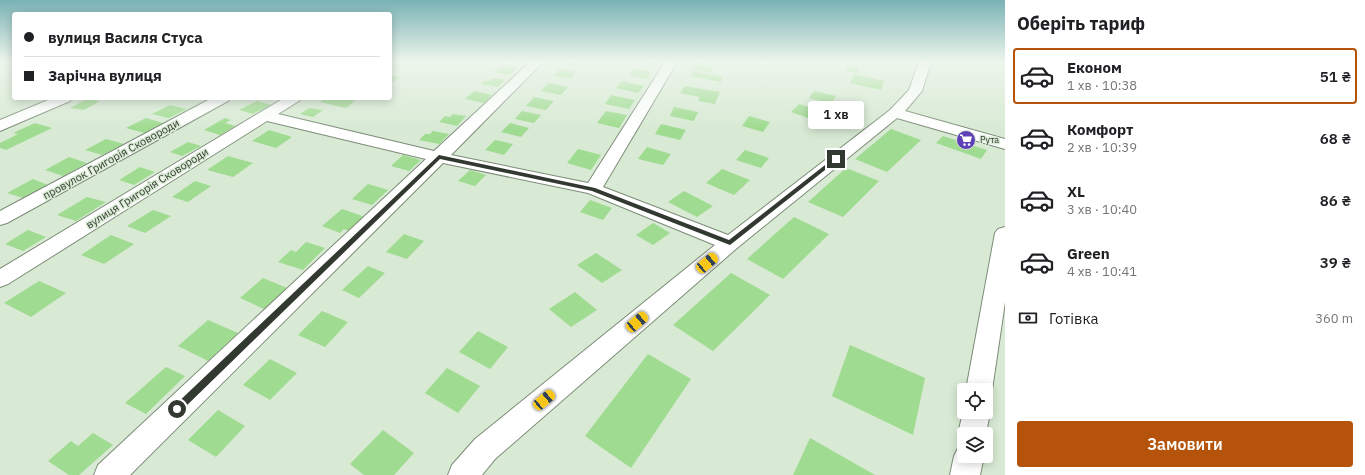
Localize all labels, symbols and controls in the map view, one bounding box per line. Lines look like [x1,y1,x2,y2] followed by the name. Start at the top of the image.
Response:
[1017,12,1145,35] text: Оберіть тариф
[48,28,203,47] text: вулиця Василя Стуса
[1019,58,1055,94] icon: car
[1067,58,1122,77] text: Економ
[48,66,162,85] text: Зарічна вулиця
[1320,67,1351,86] text: 51 ₴
[1067,77,1137,94] text: 1 хв · 10:38
[808,101,864,129] callout: 1 хв
[823,106,849,123] text: 1 хв
[40,116,182,202] street label: провулок Григорія Сковороди
[1019,120,1055,156] icon: car
[1067,120,1133,139] text: Комфорт
[955,129,977,151] supermarket icon: Рута
[1320,129,1351,148] text: 68 ₴
[980,134,999,145] place label: Рута
[1067,139,1137,156] text: 2 хв · 10:39
[83,144,211,232] street label: вулиця Григорія Сковороди
[827,150,845,168] route end
[1019,182,1055,218] icon: car
[1067,182,1085,201] text: XL
[1320,191,1351,210] text: 86 ₴
[1067,201,1137,218] text: 3 хв · 10:40
[1019,244,1055,280] icon: car
[1067,244,1110,263] text: Green
[694,251,720,275] car
[1320,253,1351,272] text: 39 ₴
[1067,263,1137,280] text: 4 хв · 10:41
[1017,307,1039,329] icon: cash
[1049,309,1099,328] text: Готівка
[624,310,650,334] car
[1315,310,1353,327] text: 360 m
[957,383,993,463] map controls
[957,383,993,419] button: locate
[531,388,557,412] car
[168,400,186,418] route start
[1017,421,1353,467] button: Замовити
[957,427,993,463] button: layers

